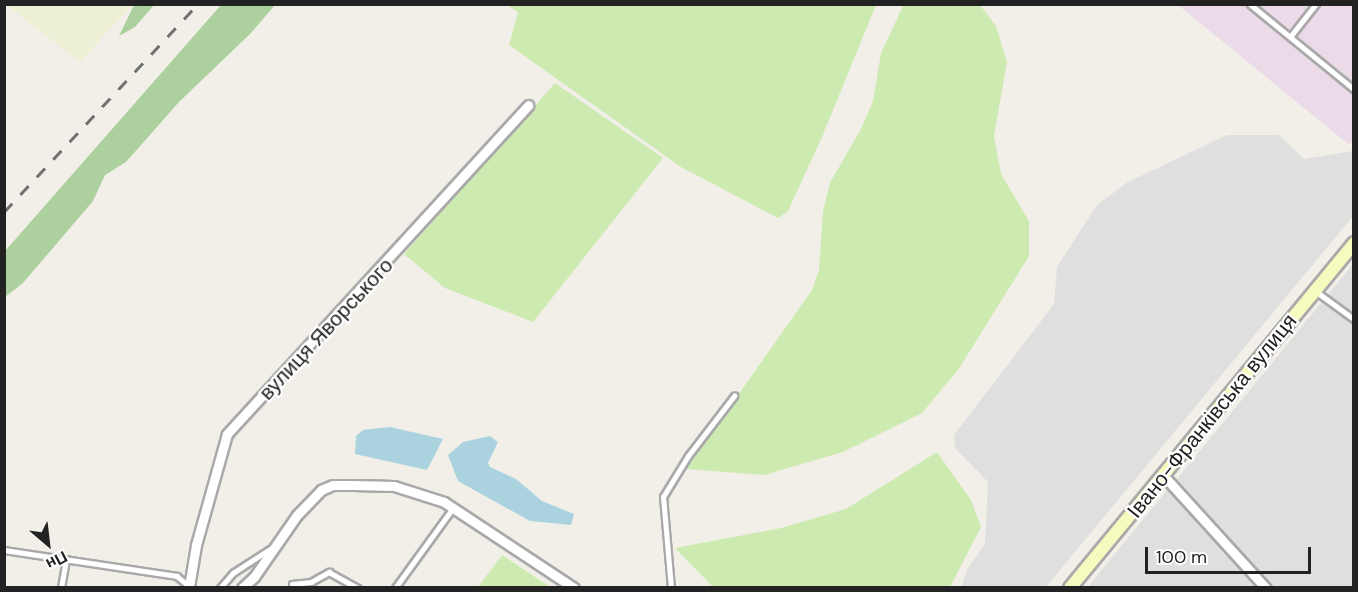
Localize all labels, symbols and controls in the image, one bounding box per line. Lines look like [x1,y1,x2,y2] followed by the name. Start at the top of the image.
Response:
[254,253,398,405] street label: вулиця Яворського
[1122,309,1302,523] street label: Івано-Франківська вулиця
[18,514,78,574] north arrow
[1148,535,1314,573] scale bar
[1156,545,1207,569] text: 100 m
[42,546,71,575] text: Пн

